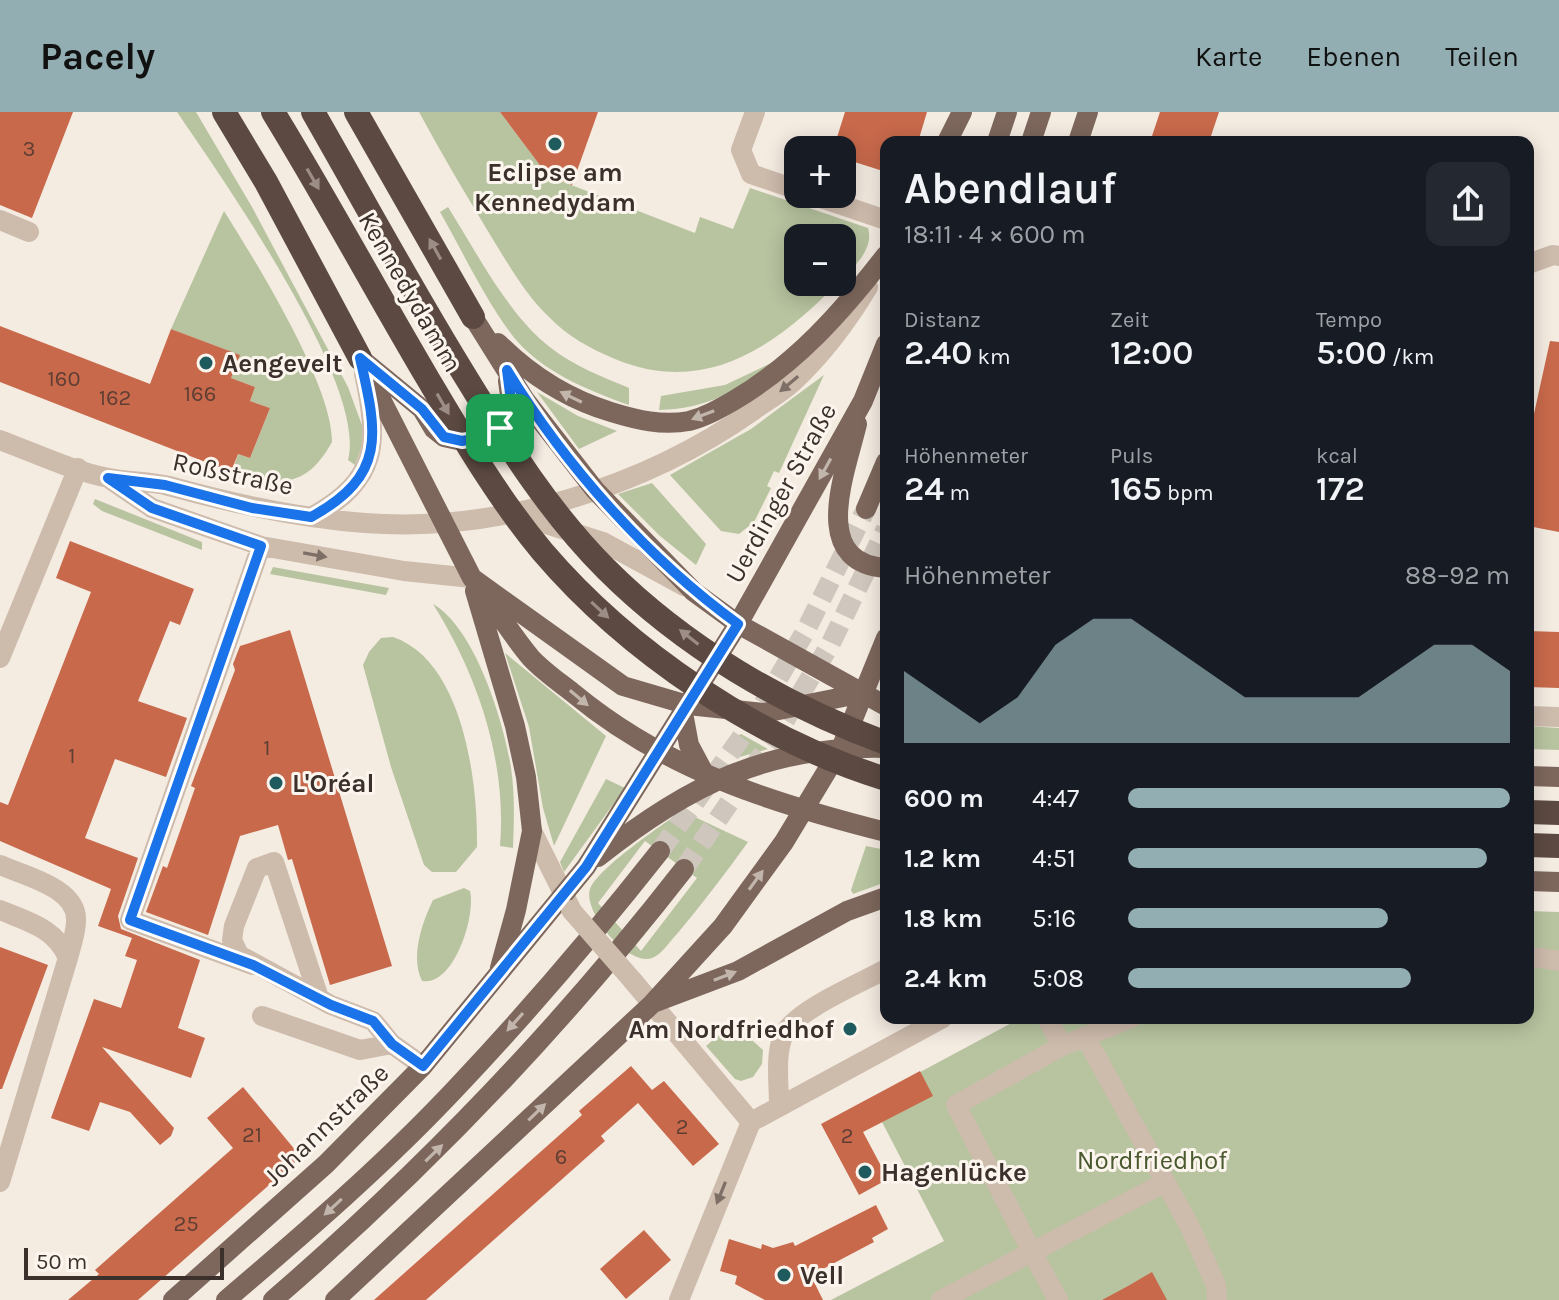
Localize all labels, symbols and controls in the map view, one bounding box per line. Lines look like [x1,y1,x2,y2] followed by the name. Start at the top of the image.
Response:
[40,34,155,79] text: Pacely
[1195,40,1262,73] text: Karte
[1306,40,1401,73] text: Ebenen
[1445,40,1519,73] text: Teilen
[546,135,564,153] marker: Eclipse am Kennedydam
[23,136,36,162] house number: 3
[784,136,856,296] map controls
[784,136,856,208] button: +
[474,157,636,218] place label: Eclipse am Kennedydam
[1426,162,1510,246] button: share
[904,163,1116,214] text: Abendlauf
[306,168,320,190] one-way arrow
[352,206,468,378] street label: Kennedydamm
[904,219,1086,250] text: 18:11 · 4 × 600 m
[784,224,856,296] button: −
[428,238,442,260] one-way arrow
[904,307,981,333] text: Distanz
[1110,307,1149,333] text: Zeit
[1316,307,1382,333] text: Tempo
[904,333,972,373] text: 2.40
[1110,333,1193,373] text: 12:00
[1316,333,1387,373] text: 5:00
[972,344,1011,370] text: km
[1387,344,1434,370] text: /km
[222,348,343,379] place label: Aengevelt
[197,354,215,372] marker: Aengevelt
[48,366,80,392] house number: 160
[779,375,799,392] one-way arrow
[184,381,216,407] house number: 166
[99,385,131,411] house number: 162
[560,390,583,403] one-way arrow
[436,393,450,416] one-way arrow
[466,394,534,462] pin
[719,398,843,588] street label: Uerdinger Straße
[478,406,522,450] icon: arrive
[691,409,715,422] one-way arrow
[904,443,1028,469] text: Höhenmeter
[1110,443,1153,469] text: Puls
[1316,443,1358,469] text: kcal
[170,446,296,502] street label: Roßstraße
[818,458,832,480] one-way arrow
[904,469,944,509] text: 24
[1110,469,1162,509] text: 165
[1316,469,1365,509] text: 172
[944,480,970,506] text: m
[1162,480,1214,506] text: bpm
[303,550,328,562] one-way arrow
[904,560,1051,591] text: Höhenmeter
[1405,560,1510,591] text: 88–92 m
[590,600,609,619] one-way arrow
[679,630,699,646] one-way arrow
[569,689,589,706] one-way arrow
[263,735,271,761] house number: 1
[68,743,76,769] house number: 1
[292,768,374,799] place label: L'Oréal
[267,774,285,792] marker: L'Oréal
[904,783,984,814] text: 600 m
[1032,783,1079,814] text: 4:47
[904,843,981,874] text: 1.2 km
[1032,843,1076,874] text: 4:51
[748,870,764,891] one-way arrow
[904,903,982,934] text: 1.8 km
[1032,903,1076,934] text: 5:16
[904,963,987,994] text: 2.4 km
[1032,963,1084,994] text: 5:08
[713,969,737,982] one-way arrow
[507,1012,525,1031] one-way arrow
[628,1014,834,1045] place label: Am Nordfriedhof
[841,1020,859,1038] marker: Am Nordfriedhof
[257,1057,395,1193] street label: Johannstraße
[527,1103,546,1121] one-way arrow
[676,1114,688,1140] house number: 2
[242,1122,262,1148] house number: 21
[841,1123,853,1149] house number: 2
[424,1144,443,1163] one-way arrow
[555,1144,567,1170] house number: 6
[1077,1145,1228,1176] park label: Nordfriedhof
[881,1157,1027,1188] place label: Hagenlücke
[856,1163,874,1181] marker: Hagenlücke
[714,1181,727,1205] one-way arrow
[323,1197,342,1215] one-way arrow
[173,1211,199,1237] house number: 25
[24,1244,224,1280] scale bar
[36,1249,87,1275] text: 50 m
[800,1260,844,1291] place label: Vell
[775,1266,793,1284] marker: Vell

